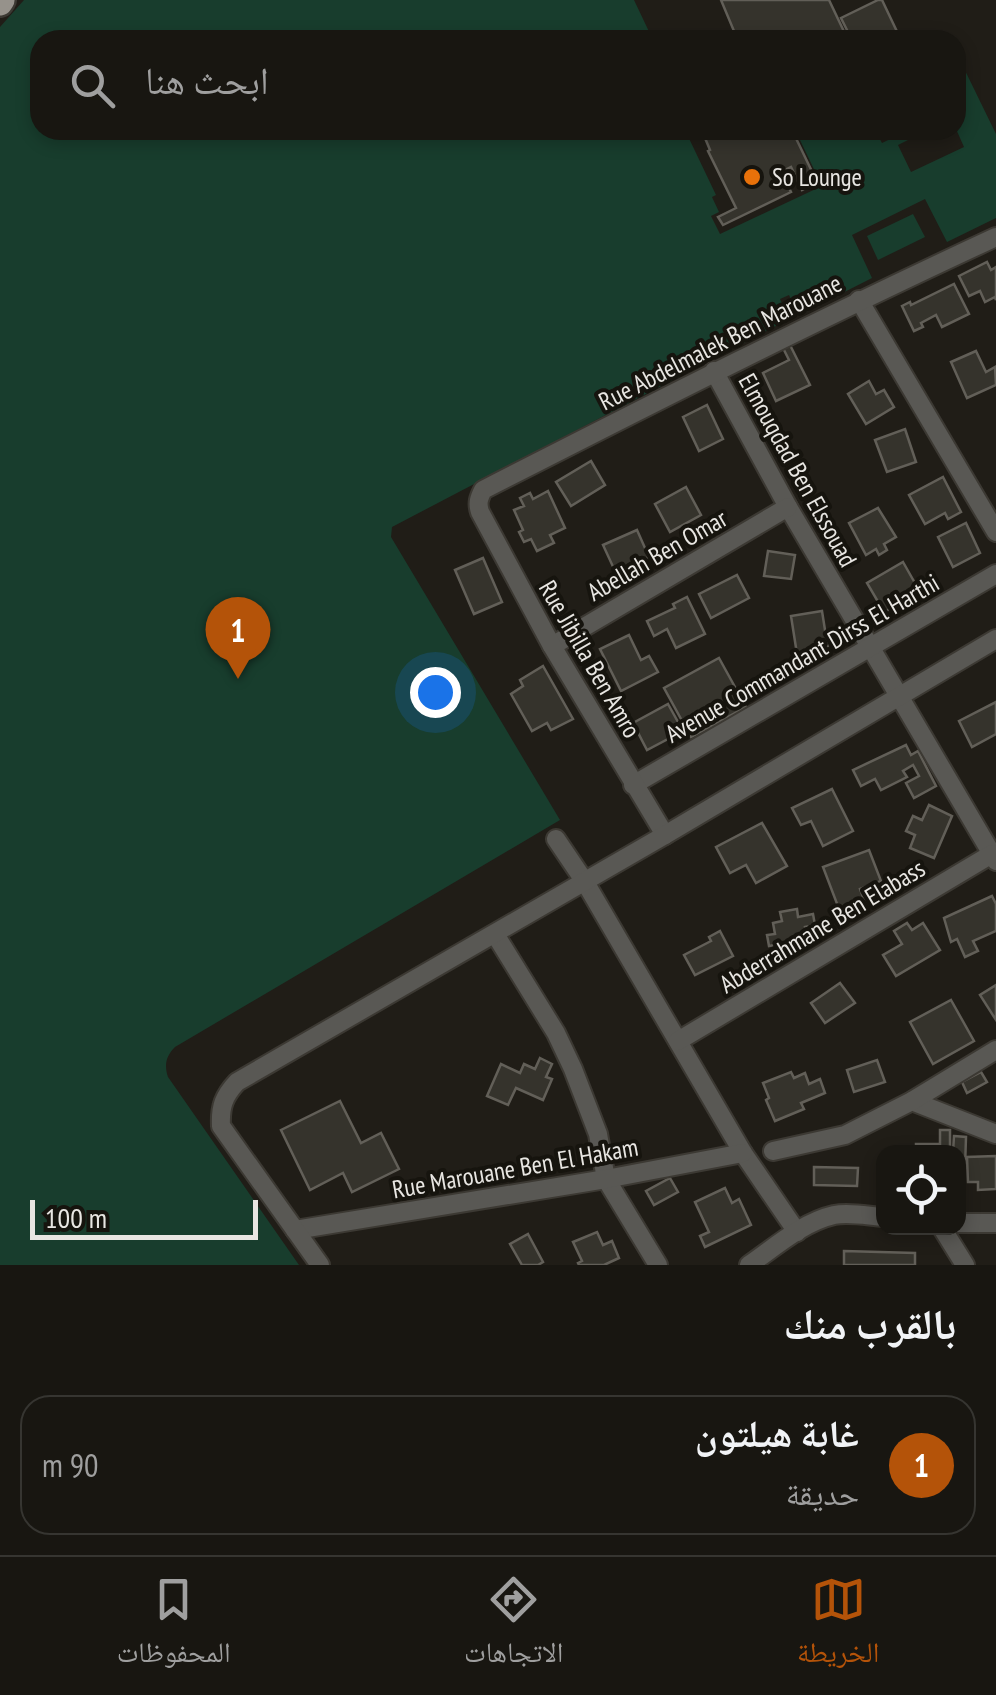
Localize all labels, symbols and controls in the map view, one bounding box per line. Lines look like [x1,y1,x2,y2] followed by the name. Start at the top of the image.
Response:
[30,30,966,140] search box
[145,55,269,104] text: ابحث هنا
[65,58,120,113] icon: search
[772,161,862,193] place label: So Lounge
[741,166,763,188] marker: So Lounge
[593,267,847,417] street label: Rue Abdelmalek Ben Marouane
[732,368,864,572] street label: Elmouqdad Ben Elssouad
[581,502,733,608] street label: Abellah Ben Omar
[659,566,945,750] street label: Avenue Commandant Dirss El Harthi
[532,575,648,743] street label: Rue Jibilla Ben Amro
[206,596,270,679] pin: 1
[410,667,461,718] your location
[713,852,931,1000] street label: Abderrahmane Ben Elabass
[390,1131,640,1205] street label: Rue Marouane Ben El Hakam
[876,1145,966,1235] map controls
[876,1145,966,1235] button: locate
[30,1195,258,1240] scale bar
[45,1199,107,1236] text: 100 m
[783,1296,956,1351] text: بالقرب منك
[695,1408,859,1457] text: غابة هيلتون
[42,1444,98,1486] text: 90 m
[914,1444,929,1486] text: 1
[786,1472,859,1514] text: حديقة
[117,1572,231,1680] tab: المحفوظات
[464,1572,563,1680] tab: الاتجاهات
[797,1572,879,1680] tab: الخريطة

